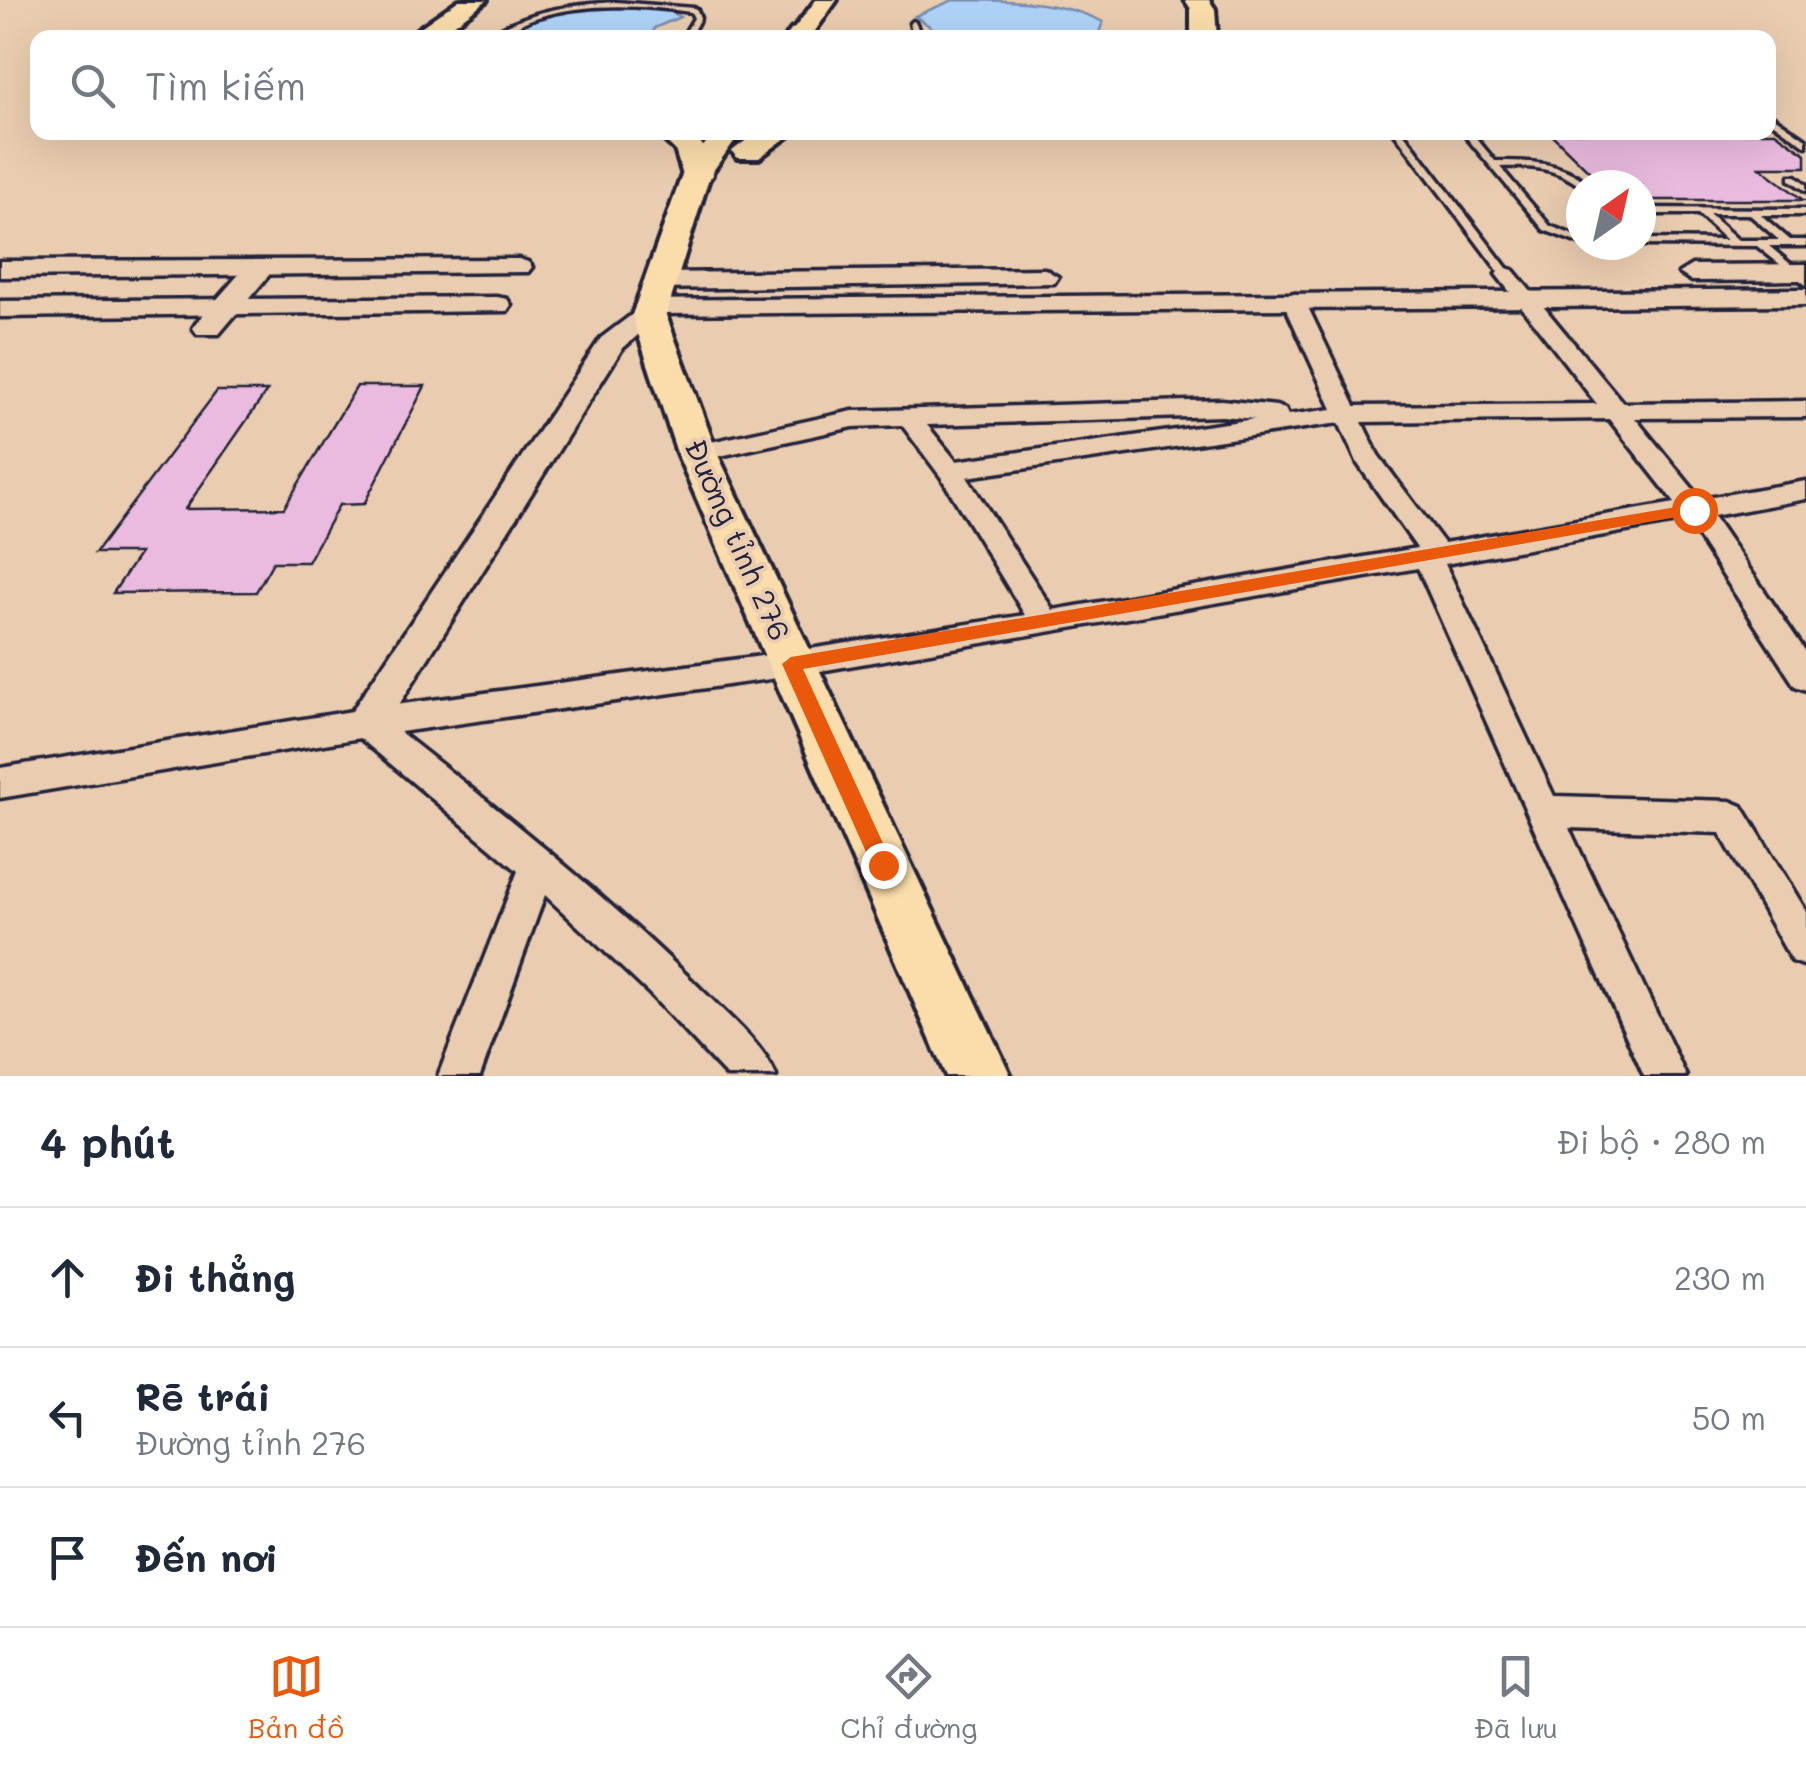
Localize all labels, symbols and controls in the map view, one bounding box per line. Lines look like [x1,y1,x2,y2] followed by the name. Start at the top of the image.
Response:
[30,30,1776,140] search box
[65,58,120,113] icon: search
[145,60,306,110] text: Tìm kiếm
[1566,170,1656,260] north arrow
[676,432,801,646] street label: Đường tỉnh 276
[1672,488,1718,534] route start
[861,843,907,889] route end
[40,1114,175,1169] text: 4 phút
[1556,1120,1766,1162] text: Đi bộ · 280 m
[40,1250,95,1305] icon: ahead
[135,1252,295,1302] text: Đi thẳng
[1674,1256,1766,1298] text: 230 m
[135,1371,270,1421] text: Rẽ trái
[40,1390,95,1445] icon: left
[1692,1396,1766,1438] text: 50 m
[135,1421,366,1463] text: Đường tỉnh 276
[40,1530,95,1585] icon: arrive
[135,1532,278,1582] text: Đến nơi
[248,1649,344,1745] tab: Bản đồ
[840,1649,978,1745] tab: Chỉ đường
[1474,1649,1558,1745] tab: Đã lưu

